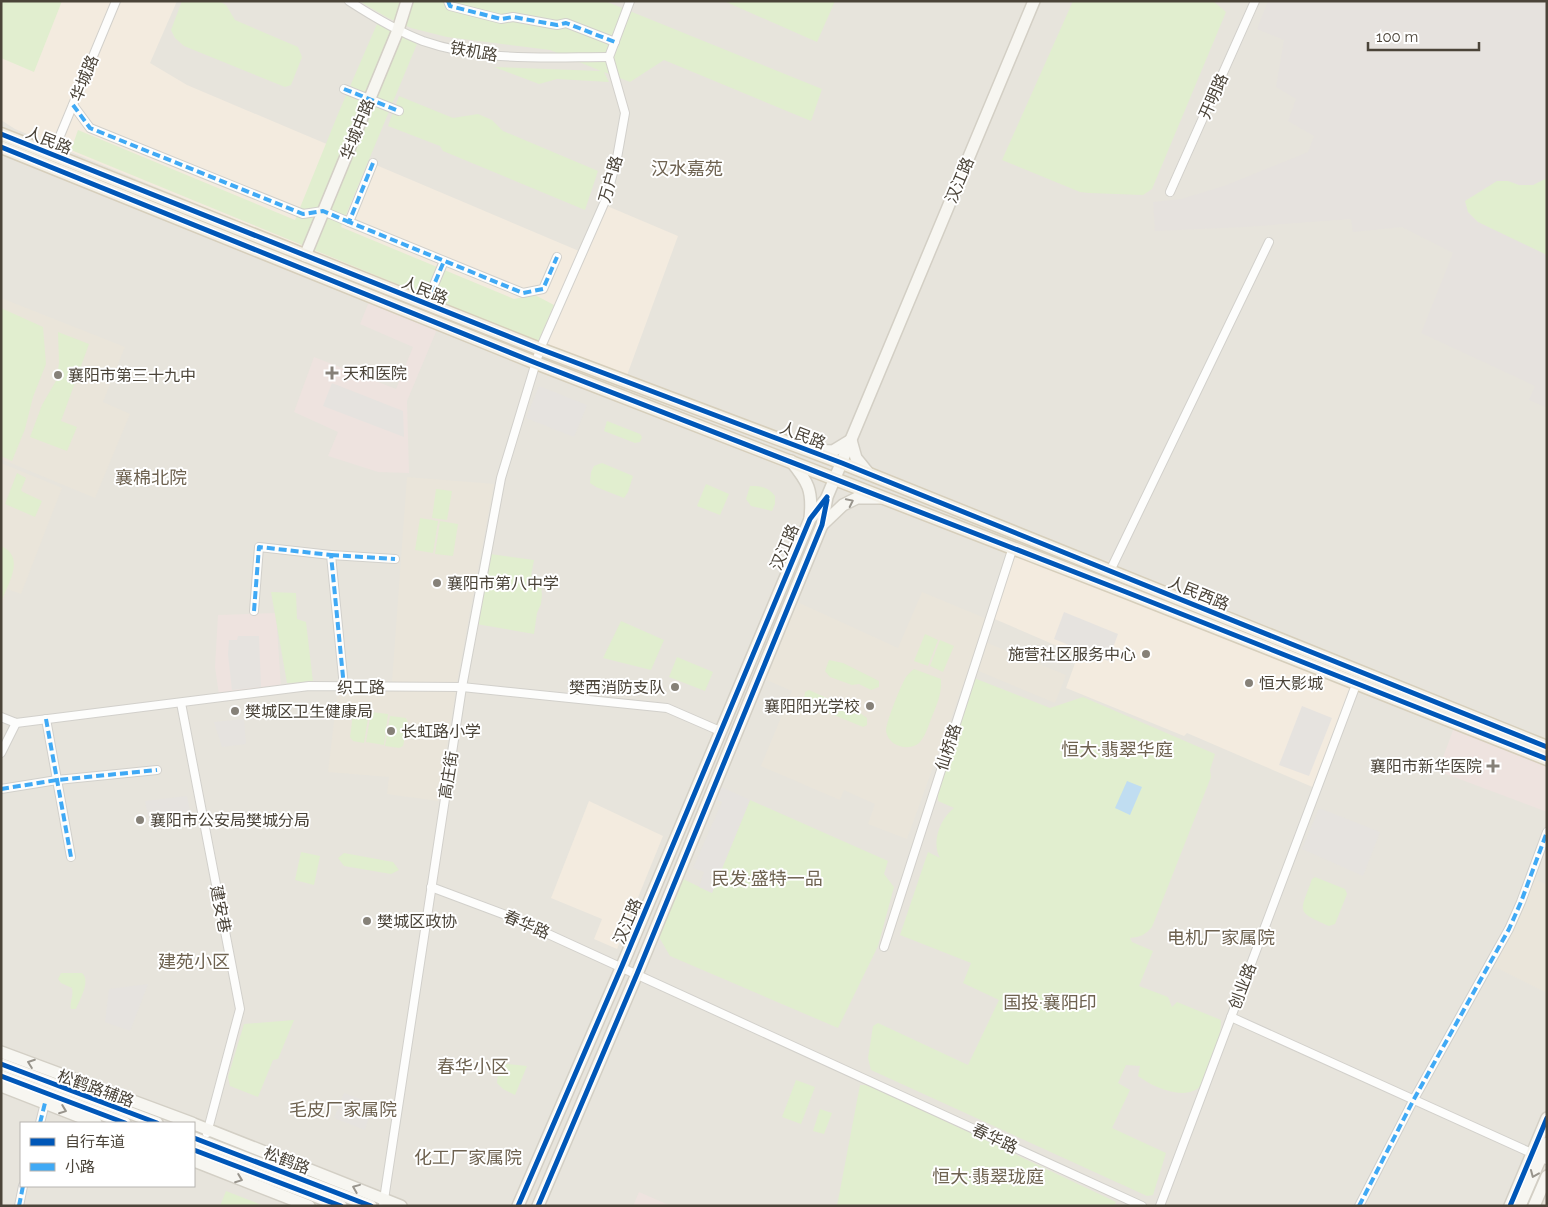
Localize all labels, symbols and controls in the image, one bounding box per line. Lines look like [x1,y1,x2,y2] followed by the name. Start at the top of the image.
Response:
[1368,20,1479,52] scale bar
[1376,28,1418,46] text: 100 m
[449,38,499,65] street label: 铁机路
[67,52,102,104] street label: 华城路
[1195,70,1232,122] street label: 开明路
[337,96,378,162] street label: 华城中路
[23,123,75,158] street label: 人民路
[595,153,626,205] street label: 万户路
[941,154,978,206] street label: 汉江路
[651,158,723,179] district label: 汉水嘉苑
[399,273,451,308] street label: 人民路
[343,364,407,383] place label: 天和医院
[68,366,196,385] place label: 襄阳市第三十九中
[325,366,339,380] marker: 天和医院
[52,369,64,381] marker: 襄阳市第三十九中
[777,418,829,453] street label: 人民路
[115,467,187,488] district label: 襄棉北院
[845,498,854,508] one-way arrow
[766,521,803,573] street label: 汉江路
[1166,573,1232,614] street label: 人民西路
[447,574,559,593] place label: 襄阳市第八中学
[431,577,443,589] marker: 襄阳市第八中学
[1008,645,1136,664] place label: 施营社区服务中心
[1140,648,1152,660] marker: 施营社区服务中心
[1259,674,1323,693] place label: 恒大影城
[1243,677,1255,689] marker: 恒大影城
[337,678,385,697] street label: 织工路
[569,678,665,697] place label: 樊西消防支队
[669,681,681,693] marker: 樊西消防支队
[764,697,860,716] place label: 襄阳阳光学校
[864,700,876,712] marker: 襄阳阳光学校
[245,702,373,721] place label: 樊城区卫生健康局
[229,705,241,717] marker: 樊城区卫生健康局
[932,721,965,773] street label: 仙桥路
[401,722,481,741] place label: 长虹路小学
[385,725,397,737] marker: 长虹路小学
[1061,739,1173,760] district label: 恒大·翡翠华庭
[435,750,462,800] street label: 高庄街
[1370,757,1482,776] place label: 襄阳市新华医院
[1486,759,1500,773] marker: 襄阳市新华医院
[150,811,310,830] place label: 襄阳市公安局樊城分局
[134,814,146,826] marker: 襄阳市公安局樊城分局
[711,868,823,889] district label: 民发·盛特一品
[207,884,234,934] street label: 建安巷
[609,895,646,947] street label: 汉江路
[501,906,553,943] street label: 春华路
[377,912,457,931] place label: 樊城区政协
[361,915,373,927] marker: 樊城区政协
[1167,927,1275,948] district label: 电机厂家属院
[158,951,230,972] district label: 建苑小区
[1225,960,1260,1012] street label: 创业路
[1003,992,1097,1013] district label: 国投·襄阳印
[437,1056,509,1077] district label: 春华小区
[27,1059,36,1069] one-way arrow
[55,1066,137,1111] street label: 松鹤路辅路
[289,1099,397,1120] district label: 毛皮厂家属院
[58,1104,67,1115] one-way arrow
[969,1120,1021,1157] street label: 春华路
[20,1122,195,1187] legend
[65,1133,125,1151] text: 自行车道
[261,1143,313,1178] street label: 松鹤路
[414,1147,522,1168] district label: 化工厂家属院
[65,1158,95,1176] text: 小路
[932,1166,1044,1187] district label: 恒大·翡翠珑庭
[1529,1169,1540,1178] one-way arrow
[234,1172,243,1183] one-way arrow
[352,1184,361,1194] one-way arrow

